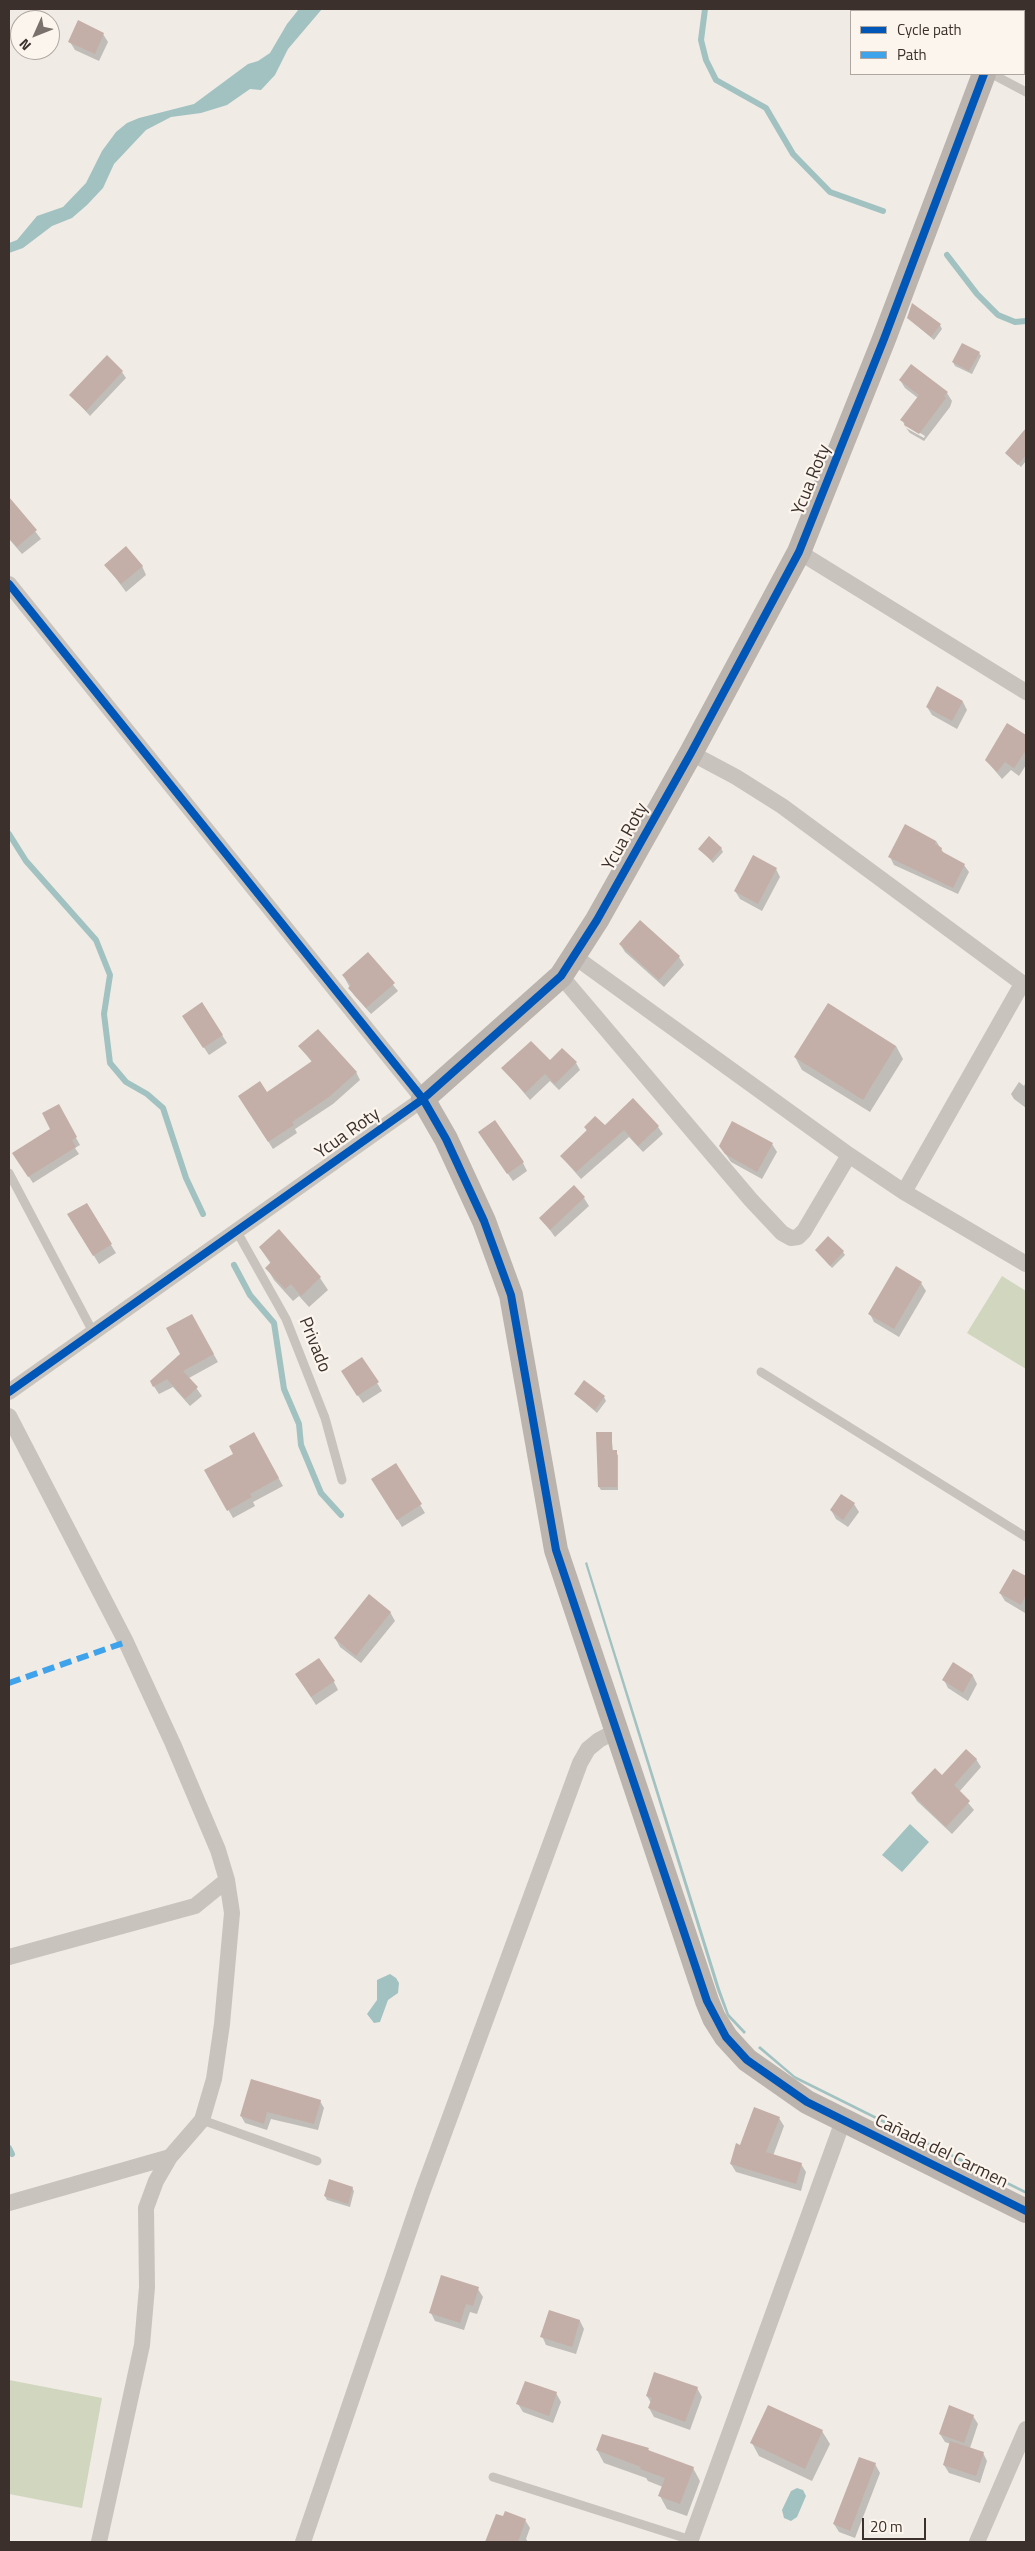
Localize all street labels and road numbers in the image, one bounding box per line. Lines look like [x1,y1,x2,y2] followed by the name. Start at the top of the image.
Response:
[788,442,836,518] street label: Ycua Roty
[599,799,653,875] street label: Ycua Roty
[311,1104,385,1164] street label: Ycua Roty
[293,1314,335,1376] street label: Privado
[871,2110,1011,2194] street label: Cañada del Carmen

